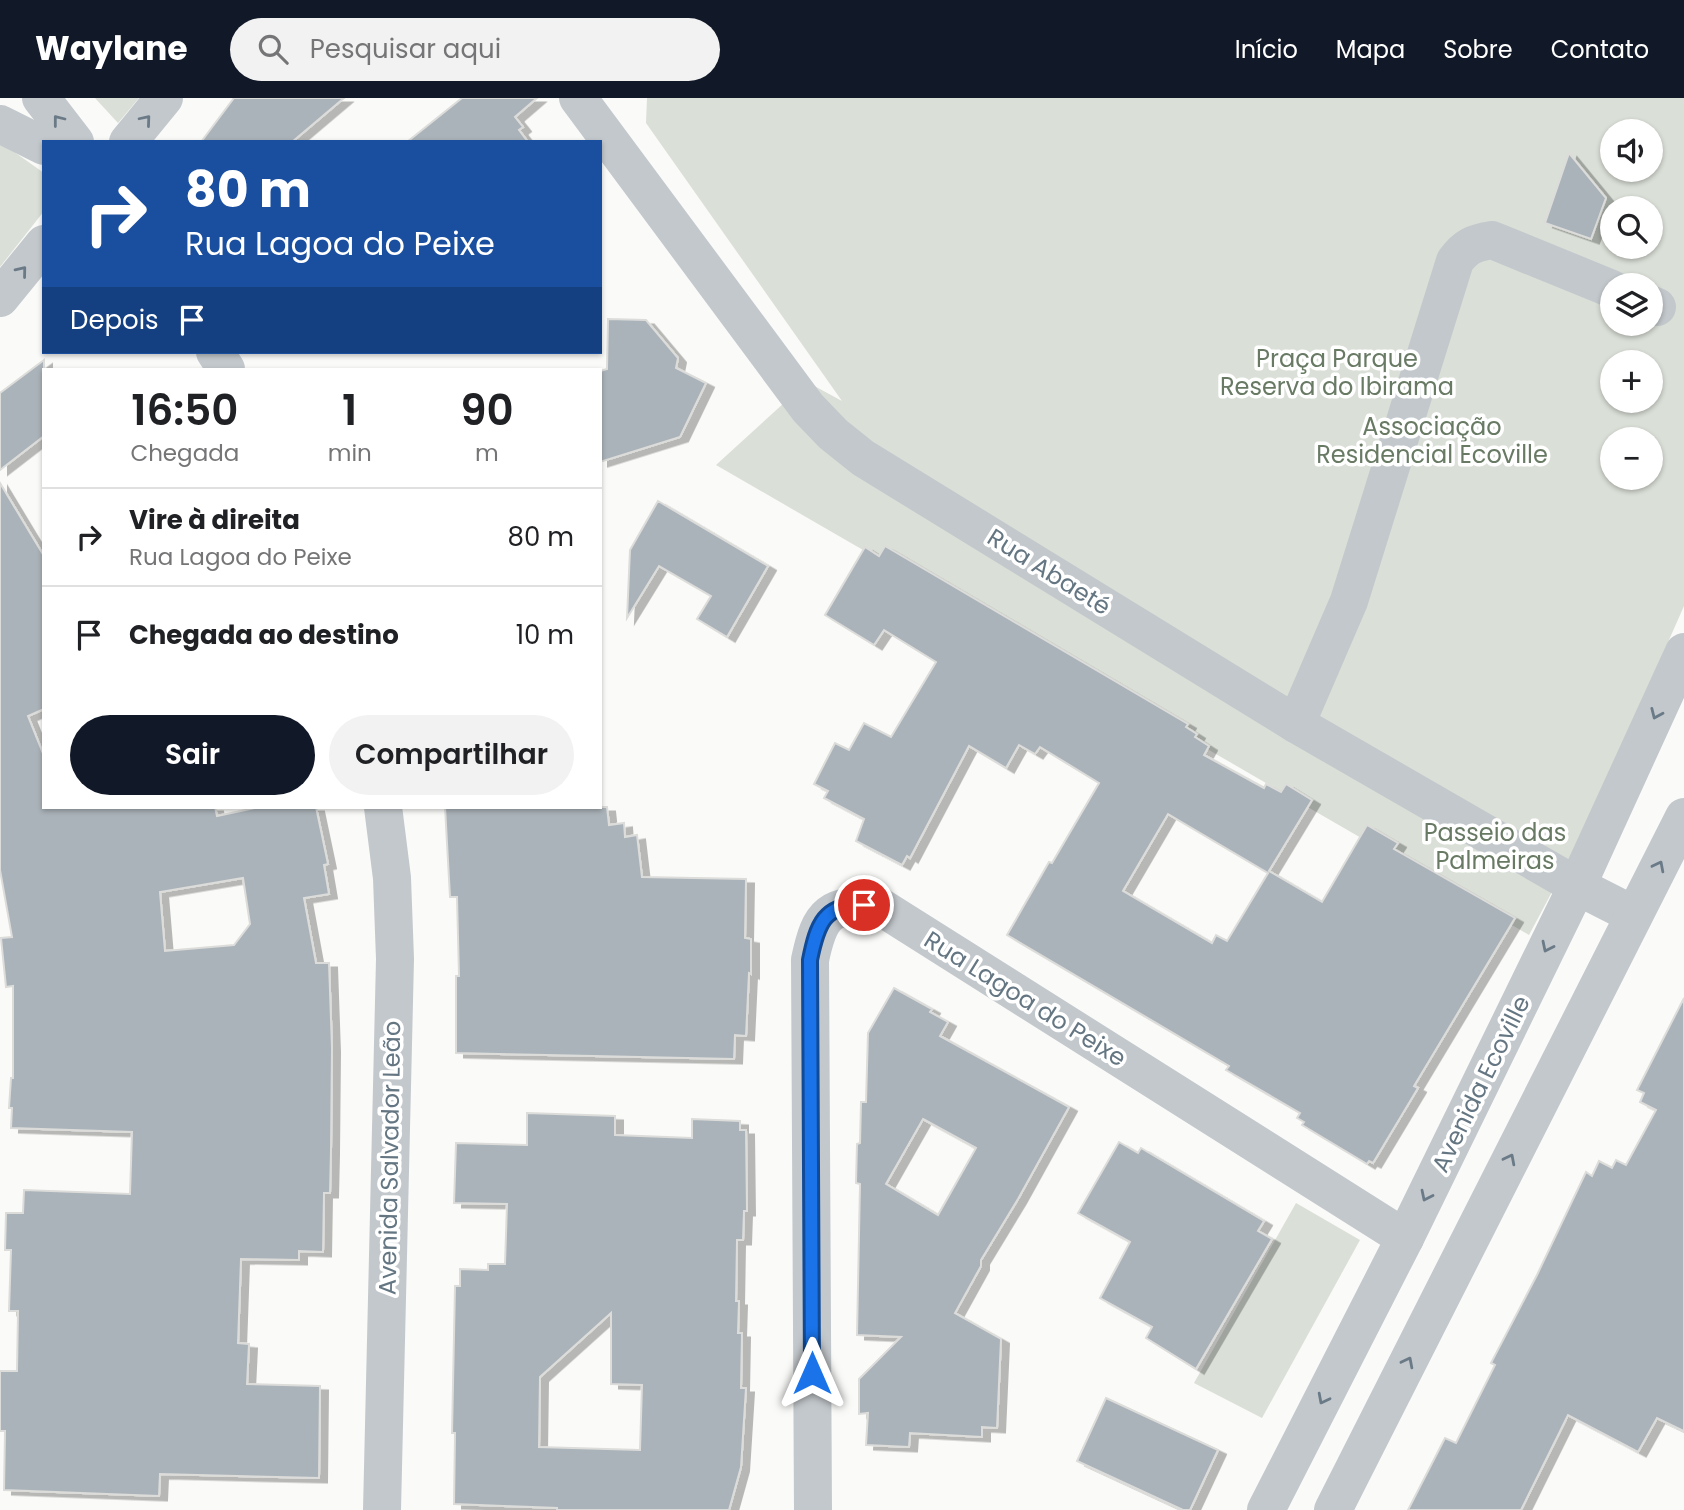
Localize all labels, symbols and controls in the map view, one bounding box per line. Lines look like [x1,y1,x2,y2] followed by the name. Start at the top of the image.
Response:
[230,18,720,81] search box
[35,25,188,72] text: Waylane
[254,30,292,68] icon: search
[310,31,501,67] text: Pesquisar aqui
[1235,33,1298,66] text: Início
[1336,33,1405,66] text: Mapa
[1443,33,1513,66] text: Sobre
[1551,33,1649,66] text: Contato
[53,115,66,128] one-way arrow
[138,115,150,128] one-way arrow
[1600,119,1663,490] map controls
[1600,119,1663,182] button: sound
[185,156,311,224] text: 80 m
[70,168,161,259] icon: right
[1600,196,1663,259] button: search
[185,221,495,266] text: Rua Lagoa do Peixe
[14,267,26,280] one-way arrow
[1600,273,1663,336] button: layers
[173,301,211,339] icon: arrive
[70,302,159,338] text: Depois
[1220,342,1454,403] park label: Praça Parque Reserva do Ibirama
[1600,350,1663,413] button: +
[131,381,239,440] text: 16:50
[342,381,357,440] text: 1
[460,381,514,440] text: 90
[1316,410,1548,471] park label: Associação Residencial Ecoville
[1600,427,1663,490] button: −
[130,437,239,469] text: Chegada
[328,437,372,469] text: min
[475,437,499,469] text: m
[129,502,300,538] text: Vire à direita
[70,518,108,556] icon: right
[508,519,574,555] text: 80 m
[981,521,1117,623] street label: Rua Abaeté
[129,541,352,573] text: Rua Lagoa do Peixe
[70,616,108,654] icon: arrive
[129,617,399,653] text: Chegada ao destino
[516,617,574,653] text: 10 m
[1650,707,1664,719] one-way arrow
[70,715,315,795] button: Sair
[329,715,574,795] button: Compartilhar
[1424,816,1566,877] park label: Passeio das Palmeiras
[1651,861,1665,873] one-way arrow
[834,875,894,935] pin
[845,886,883,924] icon: arrive
[918,923,1133,1074] street label: Rua Lagoa do Peixe
[1542,940,1556,952] one-way arrow
[1423,990,1538,1178] street label: Avenida Ecoville
[371,1021,408,1295] street label: Avenida Salvador Leão
[1502,1154,1516,1166] one-way arrow
[1420,1189,1434,1201] one-way arrow
[775,1336,849,1410] position arrow
[1399,1357,1413,1369] one-way arrow
[1318,1392,1332,1404] one-way arrow

